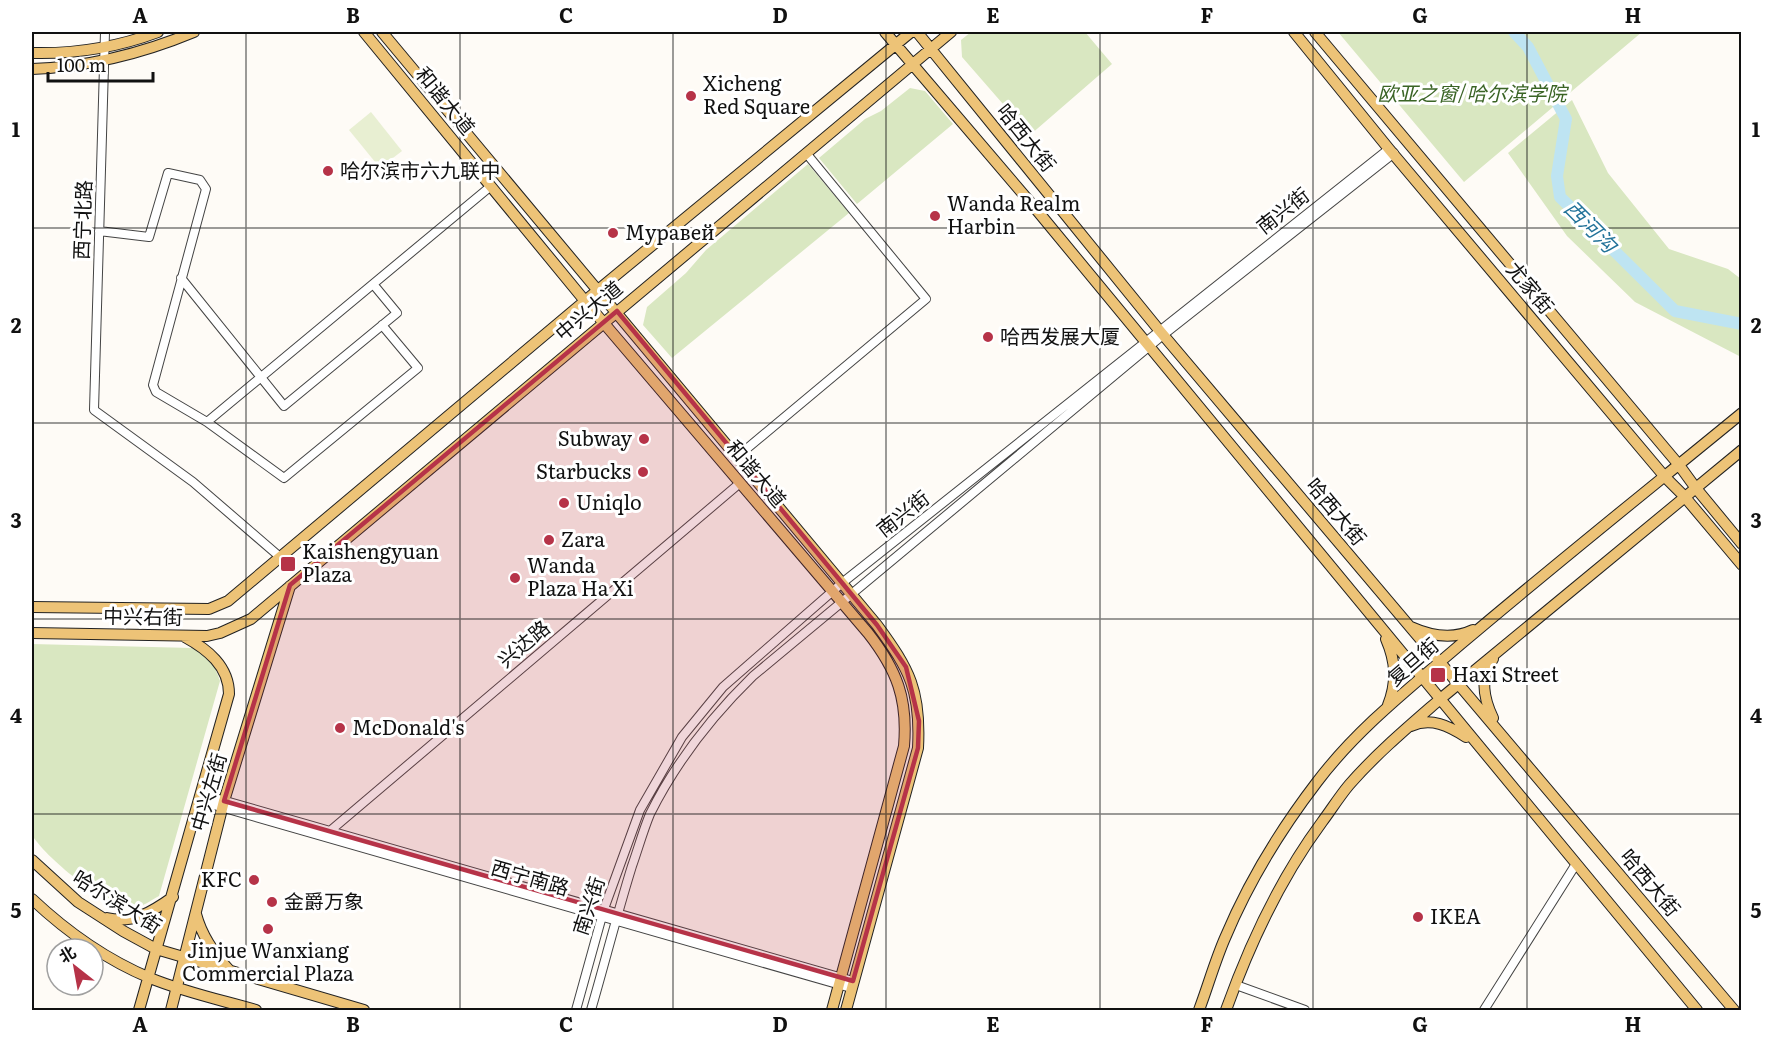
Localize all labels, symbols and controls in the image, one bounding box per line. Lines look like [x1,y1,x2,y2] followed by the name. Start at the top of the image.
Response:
[132,0,148,29] text: A
[346,0,360,29] text: B
[559,0,573,29] text: C
[772,0,788,29] text: D
[986,0,1000,29] text: E
[1201,0,1214,29] text: F
[1412,0,1428,29] text: G
[1625,0,1641,29] text: H
[48,45,153,83] scale bar
[57,51,106,78] text: 100 m
[410,59,483,140] street label: 和谐大道
[703,67,810,120] place label: Xicheng Red Square
[1378,77,1569,107] park label: 欧亚之窗/哈尔滨学院
[684,89,698,103] marker: Xicheng Red Square
[991,96,1064,177] street label: 哈西大街
[12,113,20,143] text: 1
[1752,113,1760,143] text: 1
[340,154,500,184] place label: 哈尔滨市六九联中
[321,164,335,178] marker: 哈尔滨市六九联中
[65,179,97,260] street label: 西宁北路
[1249,179,1315,240] street label: 南兴街
[947,187,1080,240] place label: Wanda Realm Harbin
[1559,192,1626,260] water label: 西河沟
[928,209,942,223] marker: Wanda Realm Harbin
[625,216,715,246] place label: Муравей
[606,226,620,240] marker: Муравей
[1501,254,1562,319] street label: 尤家街
[547,272,628,347] street label: 中兴大道
[11,309,22,339] text: 2
[1751,309,1762,339] text: 2
[1000,320,1120,350] place label: 哈西发展大厦
[981,330,995,344] marker: 哈西发展大厦
[558,422,632,452] place label: Subway
[637,432,651,446] marker: Subway
[720,432,795,513] street label: 和谐大道
[536,455,631,485] place label: Starbucks
[636,465,650,479] marker: Starbucks
[1300,470,1375,551] street label: 哈西大街
[869,482,935,543] street label: 南兴街
[576,486,642,516] place label: Uniqlo
[557,496,571,510] marker: Uniqlo
[10,504,22,534] text: 3
[1750,504,1762,534] text: 3
[561,523,605,553] place label: Zara
[542,533,556,547] marker: Zara
[302,535,439,588] place label: Kaishengyuan Plaza
[527,549,634,602] place label: Wanda Plaza Ha Xi
[279,555,297,573] marker: Kaishengyuan Plaza
[508,571,522,585] marker: Wanda Plaza Ha Xi
[103,599,183,631] street label: 中兴右街
[490,612,555,673] street label: 兴达路
[1379,629,1444,691] street label: 复旦街
[1452,658,1559,688] place label: Haxi Street
[1429,666,1447,684] marker: Haxi Street
[10,699,22,729] text: 4
[1750,699,1762,729] text: 4
[352,711,464,741] place label: McDonald's
[333,721,347,735] marker: McDonald's
[182,749,233,834] street label: 中兴左街
[1614,841,1689,922] street label: 哈西大街
[488,851,573,902] street label: 西宁南路
[68,861,168,940] street label: 哈尔滨大街
[201,863,242,893] place label: KFC
[564,872,611,939] street label: 南兴街
[247,873,261,887] marker: KFC
[284,885,364,915] place label: 金爵万象
[11,894,22,924] text: 5
[1751,894,1762,924] text: 5
[265,895,279,909] marker: 金爵万象
[1430,900,1481,930] place label: IKEA
[1411,910,1425,924] marker: IKEA
[261,922,275,936] marker: Jinjue Wanxiang Commercial Plaza
[182,934,354,987] place label: Jinjue Wanxiang Commercial Plaza
[45,937,105,997] north arrow
[54,939,80,968] text: 北
[132,1008,148,1038] text: A
[346,1008,360,1038] text: B
[559,1008,573,1038] text: C
[772,1008,788,1038] text: D
[986,1008,1000,1038] text: E
[1201,1008,1214,1038] text: F
[1412,1008,1428,1038] text: G
[1625,1008,1641,1038] text: H

